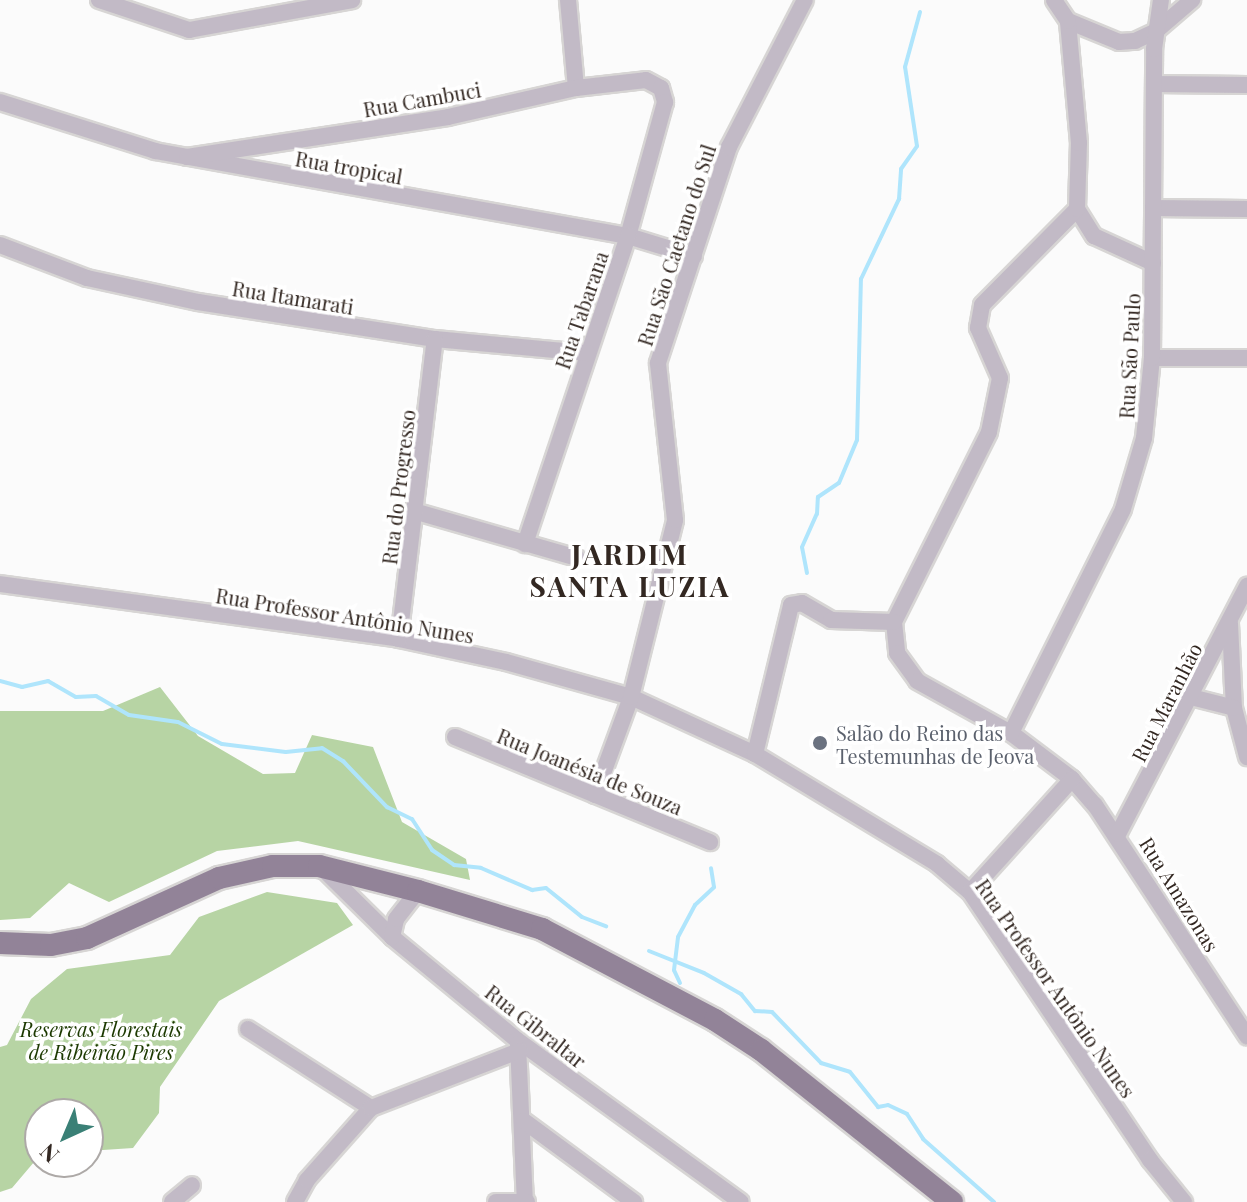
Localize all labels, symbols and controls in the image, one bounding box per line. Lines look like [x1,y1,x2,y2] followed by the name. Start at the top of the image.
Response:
[361,77,483,121] street label: Rua Cambuci
[632,141,720,349] street label: Rua São Caetano do Sul
[293,146,405,188] street label: Rua tropical
[550,248,612,372] street label: Rua Tabarana
[231,276,355,318] street label: Rua Itamarati
[1114,293,1144,419] street label: Rua São Paulo
[377,408,419,566] street label: Rua do Progresso
[530,537,730,603] district label: JARDIM SANTA LUZIA
[213,583,477,647] street label: Rua Professor Antônio Nunes
[1126,639,1206,765] street label: Rua Maranhão
[836,720,1034,767] place label: Salão do Reino das Testemunhas de Jeova
[494,723,686,819] street label: Rua Joanésia de Souza
[811,734,829,752] marker: Salão do Reino das Testemunhas de Jeova
[1135,832,1225,956] street label: Rua Amazonas
[971,874,1141,1102] street label: Rua Professor Antônio Nunes
[481,979,591,1073] street label: Rua Gibraltar
[20,1017,182,1064] park label: Reservas Florestais de Ribeirão Pires
[24,1098,104,1178] north arrow
[33,1138,65,1170] text: N

